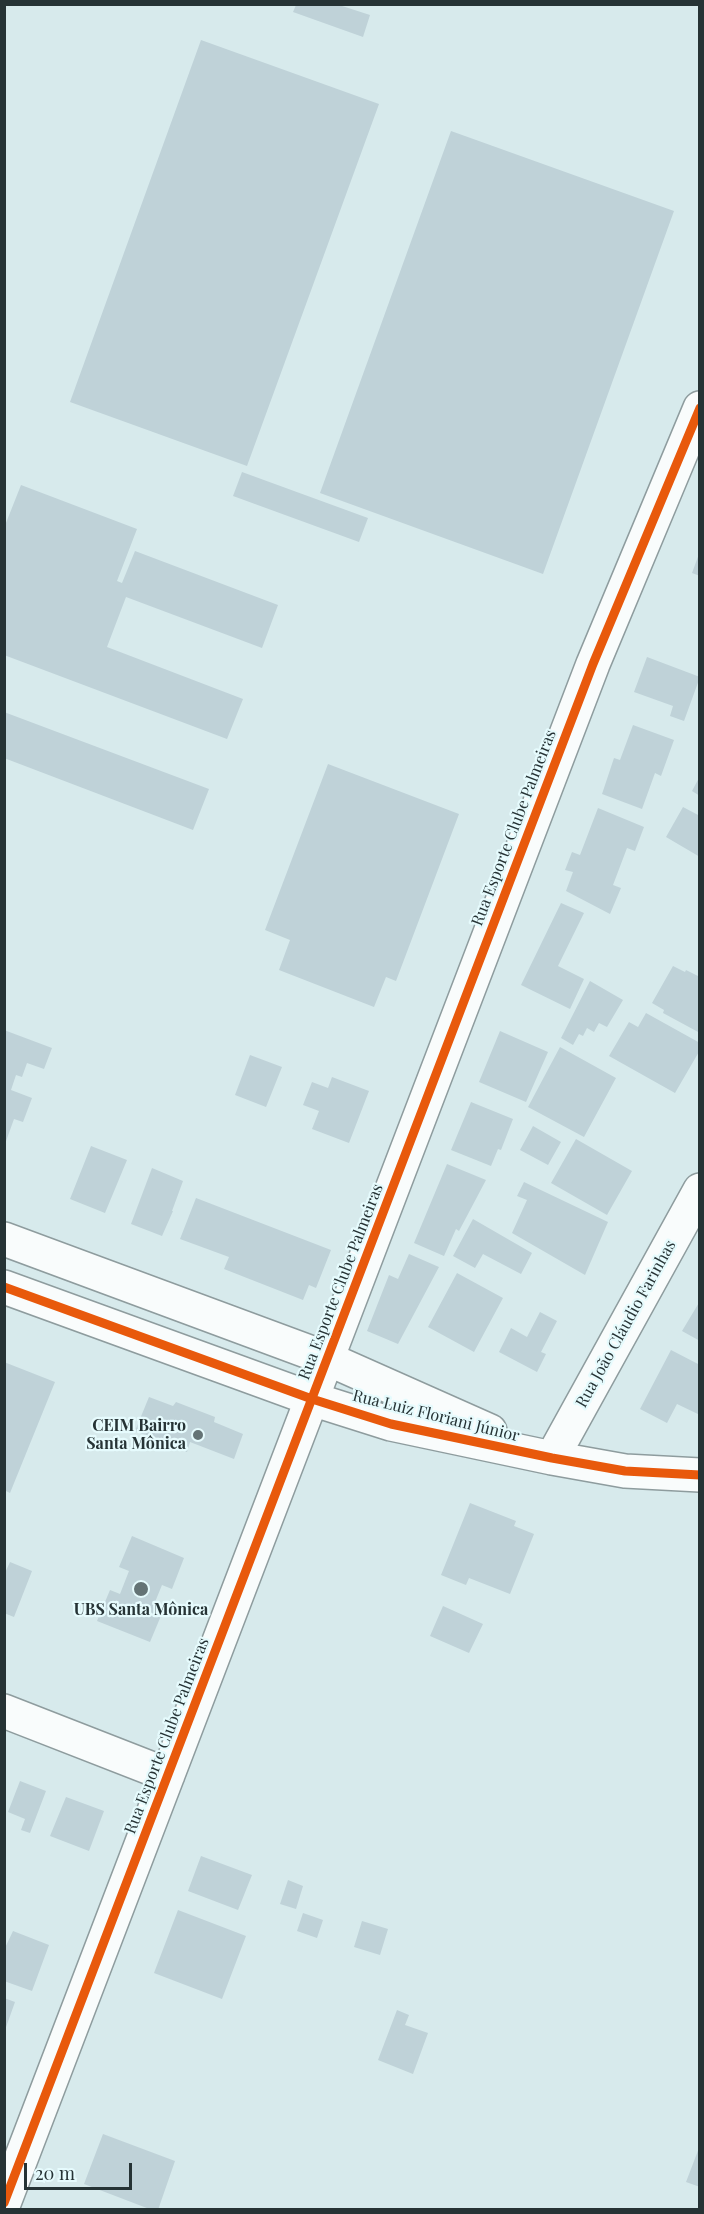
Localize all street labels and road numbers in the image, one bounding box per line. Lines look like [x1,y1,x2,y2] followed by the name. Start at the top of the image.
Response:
[468,727,560,929] street label: Rua Esporte Clube Palmeiras
[295,1181,387,1383] street label: Rua Esporte Clube Palmeiras
[572,1237,680,1411] street label: Rua João Cláudio Farinhas
[351,1386,521,1446] street label: Rua Luiz Floriani Júnior
[121,1635,213,1837] street label: Rua Esporte Clube Palmeiras

